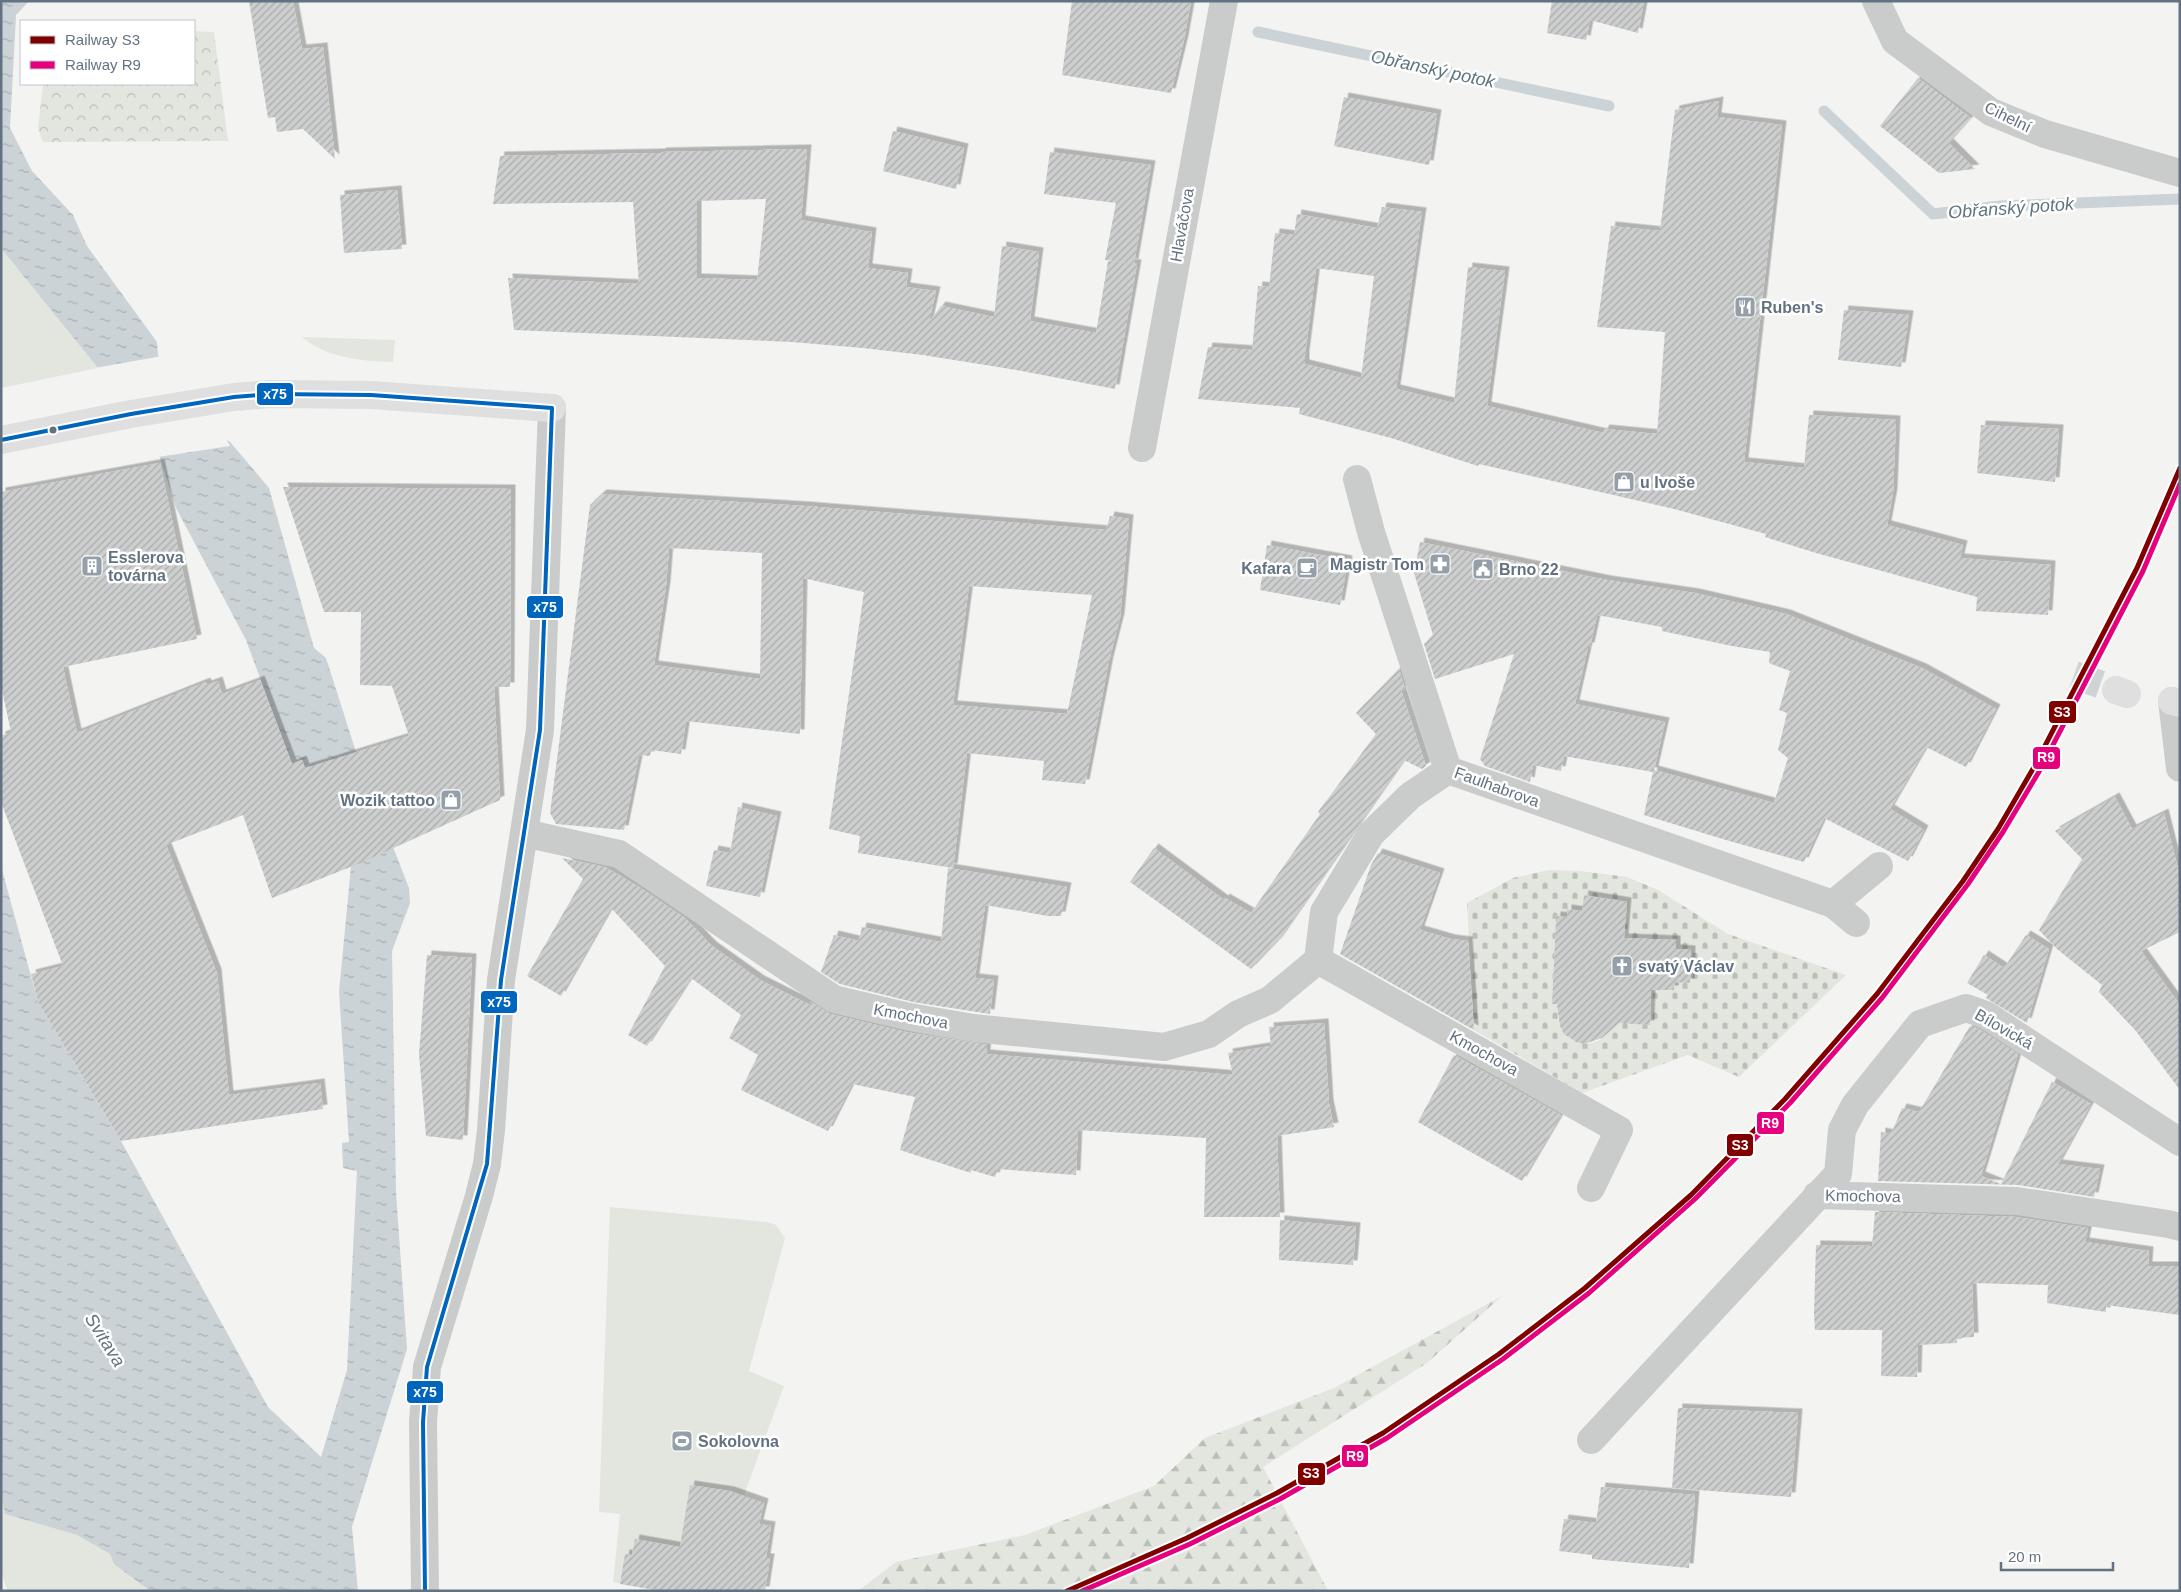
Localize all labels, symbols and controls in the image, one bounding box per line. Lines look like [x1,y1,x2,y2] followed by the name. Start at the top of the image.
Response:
[20,20,195,85] legend
[65,31,140,48] text: Railway S3
[1369,46,1498,92] water label: Obřanský potok
[65,56,141,73] text: Railway R9
[1982,98,2035,136] street label: Cihelní
[1167,187,1197,263] street label: Hlaváčova
[1947,194,2076,222] water label: Obřanský potok
[1733,295,1757,319] restaurant icon: Ruben's
[1761,299,1824,316] place label: Ruben's
[256,382,294,406] line badge: x75
[263,386,287,402] text: x75
[48,425,58,435] unlabelled marker
[1612,470,1636,494] shop icon: u Ivoše
[1640,474,1695,491] place label: u Ivoše
[108,549,184,584] place label: Esslerova továrna
[1428,552,1452,576] pharmacy icon: Magistr Tom
[80,554,104,578] building icon: Esslerova továrna
[1295,556,1319,580] cafe icon: Kafara
[1330,556,1424,573] place label: Magistr Tom
[1471,557,1495,581] public building icon: Brno 22
[1241,560,1291,577] place label: Kafara
[1499,561,1559,578] place label: Brno 22
[526,595,564,619] line badge: x75
[533,599,557,615] text: x75
[2048,700,2077,724] line badge: S3
[2053,704,2071,720] text: S3
[2032,746,2061,770] line badge: R9
[2037,749,2055,765] text: R9
[1452,764,1542,810] street label: Faulhabrova
[439,788,463,812] shop icon: Wozik tattoo
[340,792,435,809] place label: Wozik tattoo
[1610,954,1634,978] church icon: svatý Václav
[1638,958,1734,975] place label: svatý Václav
[480,990,518,1014] line badge: x75
[487,994,511,1010] text: x75
[872,1000,950,1032] street label: Kmochova
[1972,1006,2036,1052] street label: Bílovická
[1447,1027,1521,1079] street label: Kmochova
[1756,1111,1785,1135] line badge: R9
[1761,1115,1779,1131] text: R9
[1726,1133,1754,1157] line badge: S3
[1731,1137,1749,1153] text: S3
[1825,1187,1901,1205] street label: Kmochova
[81,1310,129,1370] water label: Svitava
[406,1380,444,1404] line badge: x75
[413,1384,437,1400] text: x75
[670,1429,694,1453] sports icon: Sokolovna
[698,1433,779,1450] place label: Sokolovna
[1341,1444,1369,1468] line badge: R9
[1346,1448,1364,1464] text: R9
[1297,1462,1326,1486] line badge: S3
[1302,1465,1320,1481] text: S3
[2001,1540,2114,1572] scale bar
[2008,1548,2041,1565] text: 20 m

